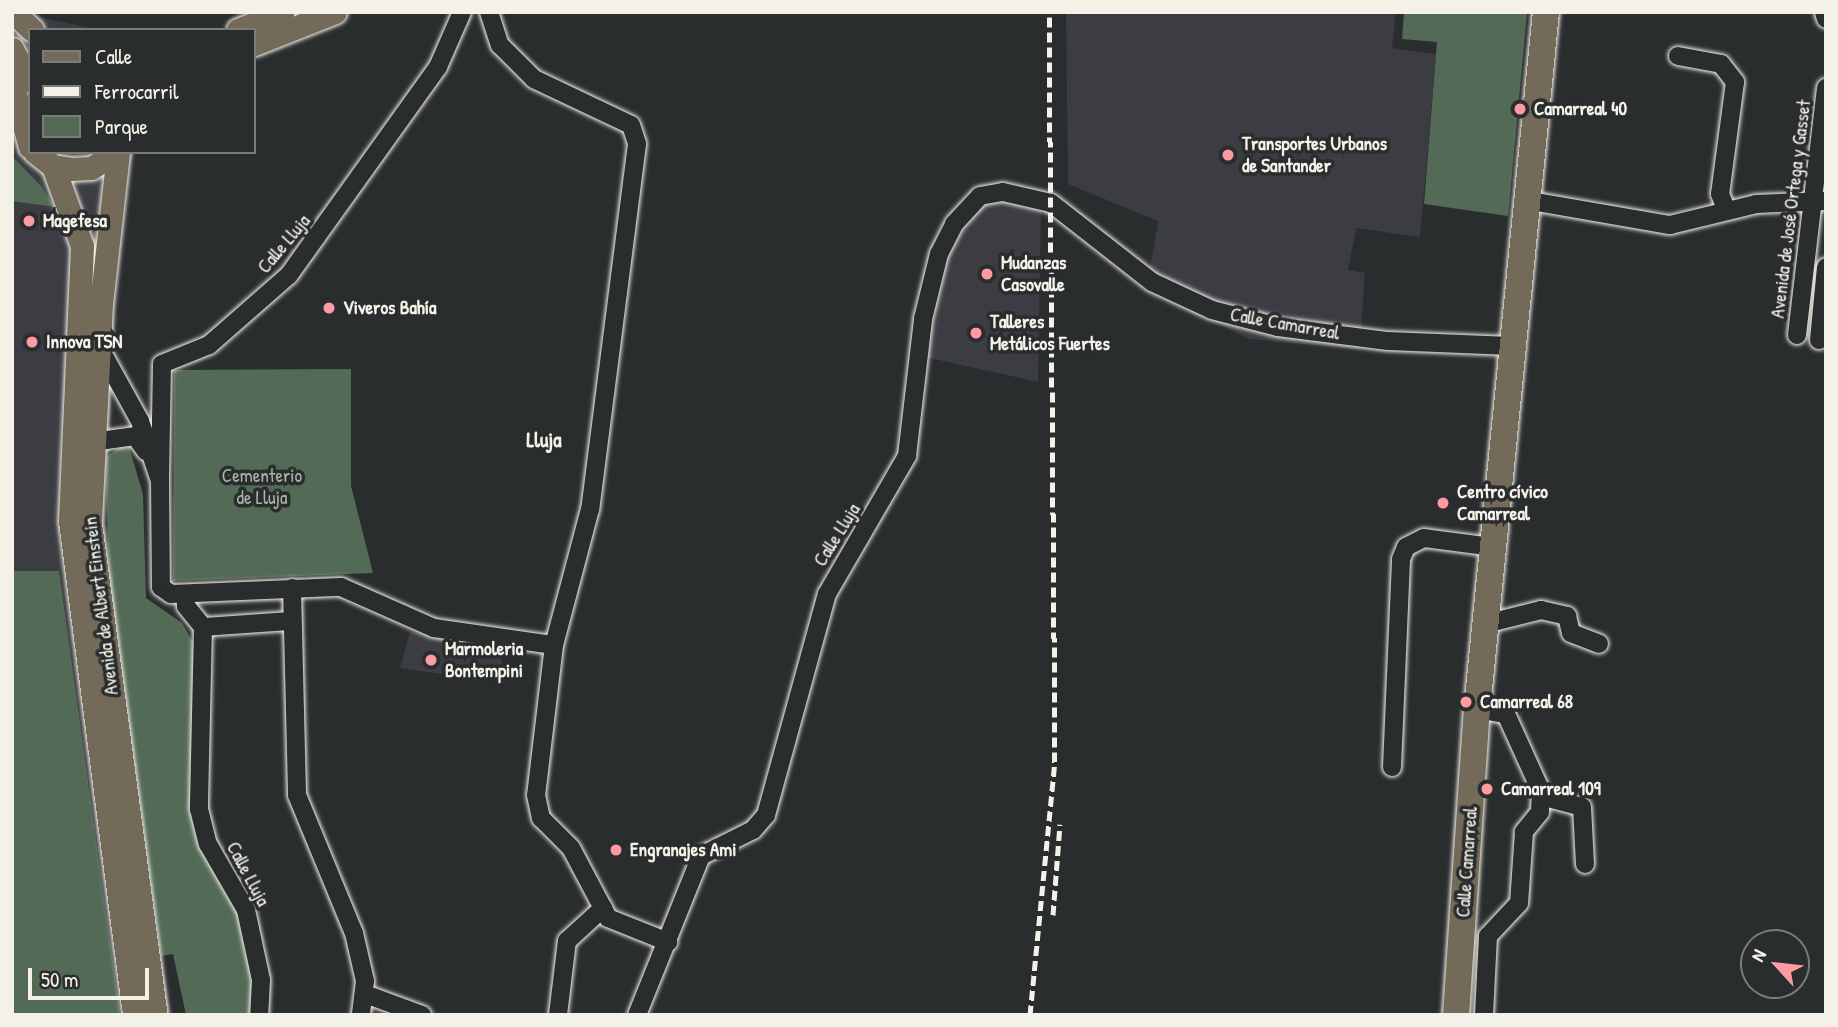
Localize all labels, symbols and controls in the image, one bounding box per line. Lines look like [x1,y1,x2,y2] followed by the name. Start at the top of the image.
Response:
[28,28,256,154] legend
[95,42,132,71] text: Calle
[95,77,179,106] text: Ferrocarril
[1534,98,1627,120] place label: Camarreal 40
[1766,99,1816,319] street label: Avenida de José Ortega y Gasset
[1512,101,1528,117] marker: Camarreal 40
[95,112,148,141] text: Parque
[1242,133,1387,177] place label: Transportes Urbanos de Santander
[1220,147,1236,163] marker: Transportes Urbanos de Santander
[43,210,107,232] place label: Magefesa
[253,210,315,278] street label: Calle Lluja
[21,213,37,229] marker: Magefesa
[1001,252,1066,296] place label: Mudanzas Casovalle
[979,266,995,282] marker: Mudanzas Casovalle
[343,297,437,319] place label: Viveros Bahía
[321,300,337,316] marker: Viveros Bahía
[1228,303,1342,345] street label: Calle Camarreal
[990,311,1110,355] place label: Talleres Metálicos Fuertes
[968,325,984,341] marker: Talleres Metálicos Fuertes
[46,331,122,353] place label: Innova TSN
[24,334,40,350] marker: Innova TSN
[527,427,561,453] district label: Lluja
[222,465,302,509] park label: Cementerio de Lluja
[1457,481,1548,525] place label: Centro cívico Camarreal
[1435,495,1451,511] marker: Centro cívico Camarreal
[809,499,865,571] street label: Calle Lluja
[79,516,123,696] street label: Avenida de Albert Einstein
[445,638,523,682] place label: Marmoleria Bontempini
[423,652,439,668] marker: Marmoleria Bontempini
[1480,691,1573,713] place label: Camarreal 68
[1458,694,1474,710] marker: Camarreal 68
[1501,778,1601,800] place label: Camarreal 109
[1479,781,1495,797] marker: Camarreal 109
[1452,806,1482,918] street label: Calle Camarreal
[222,838,274,910] street label: Calle Lluja
[630,839,736,861] place label: Engranajes Ami
[608,842,624,858] marker: Engranajes Ami
[1740,929,1810,999] north arrow
[1744,945,1772,966] text: N
[32,954,152,998] scale bar
[41,965,78,994] text: 50 m

